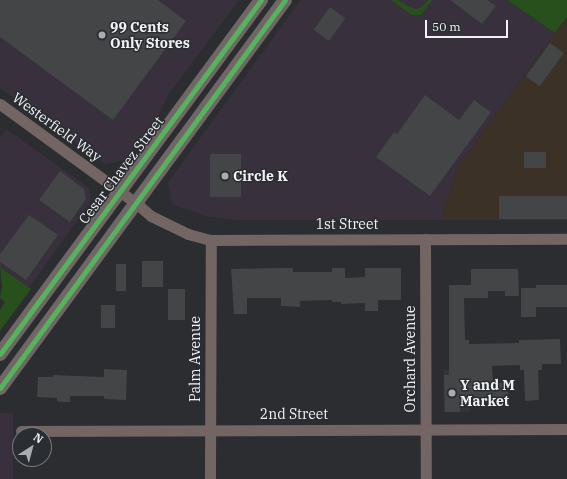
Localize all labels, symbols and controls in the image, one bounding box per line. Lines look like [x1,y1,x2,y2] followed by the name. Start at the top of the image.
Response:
[427,12,510,38] scale bar
[110,19,190,52] place label: 99 Cents Only Stores
[432,19,461,34] text: 50 m
[97,30,107,40] marker: 99 Cents Only Stores
[9,89,105,165] street label: Westerfield Way
[75,113,167,227] street label: Cesar Chavez Street
[233,168,288,184] place label: Circle K
[220,171,230,181] marker: Circle K
[316,216,378,232] street label: 1st Street
[402,305,418,413] street label: Orchard Avenue
[187,316,203,402] street label: Palm Avenue
[460,377,515,410] place label: Y and M Market
[447,388,457,398] marker: Y and M Market
[260,406,328,422] street label: 2nd Street
[12,427,52,467] north arrow
[31,430,46,446] text: N

